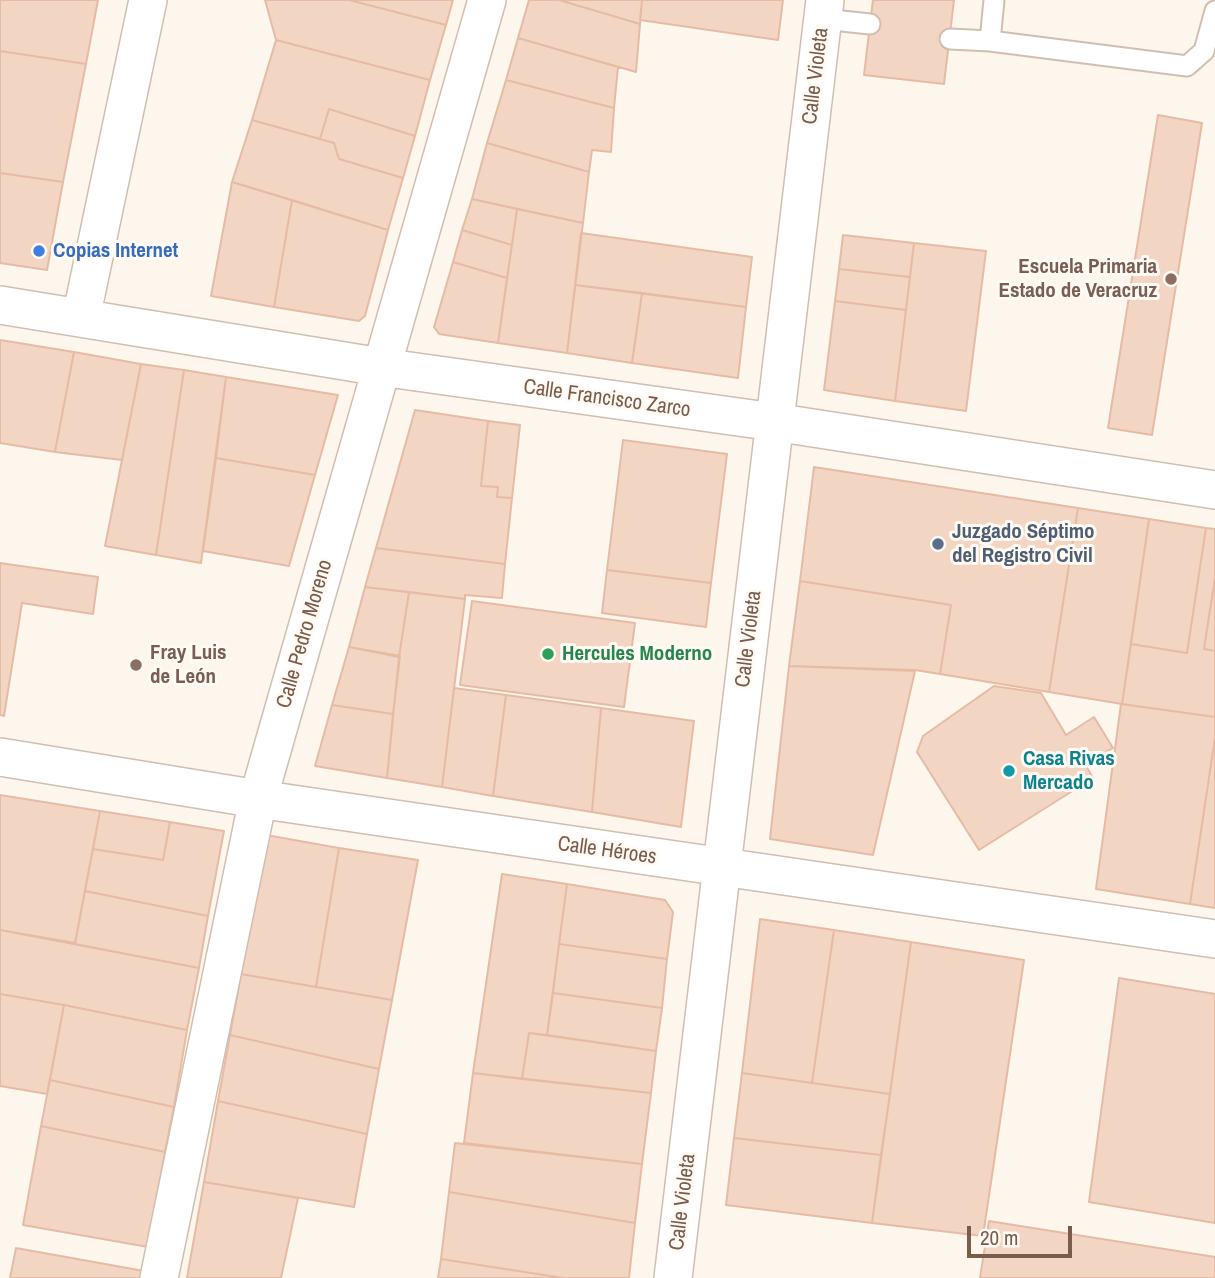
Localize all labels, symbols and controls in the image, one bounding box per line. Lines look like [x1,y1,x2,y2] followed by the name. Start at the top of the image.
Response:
[798,26,834,126] street label: Calle Violeta
[53,238,178,264] place label: Copias Internet
[31,243,47,259] marker: Copias Internet
[998,254,1157,304] place label: Escuela Primaria Estado de Veracruz
[1163,271,1179,287] marker: Escuela Primaria Estado de Veracruz
[522,375,692,423] street label: Calle Francisco Zarco
[952,519,1095,569] place label: Juzgado Séptimo del Registro Civil
[930,536,946,552] marker: Juzgado Séptimo del Registro Civil
[272,557,338,711] street label: Calle Pedro Moreno
[731,589,767,689] street label: Calle Violeta
[150,640,227,690] place label: Fray Luis de León
[562,641,712,667] place label: Hercules Moderno
[540,646,556,662] marker: Hercules Moderno
[128,657,144,673] marker: Fray Luis de León
[1023,746,1115,796] place label: Casa Rivas Mercado
[1001,763,1017,779] marker: Casa Rivas Mercado
[556,832,658,870] street label: Calle Héroes
[665,1152,701,1252] street label: Calle Violeta
[970,1212,1075,1256] scale bar
[980,1223,1018,1252] text: 20 m

